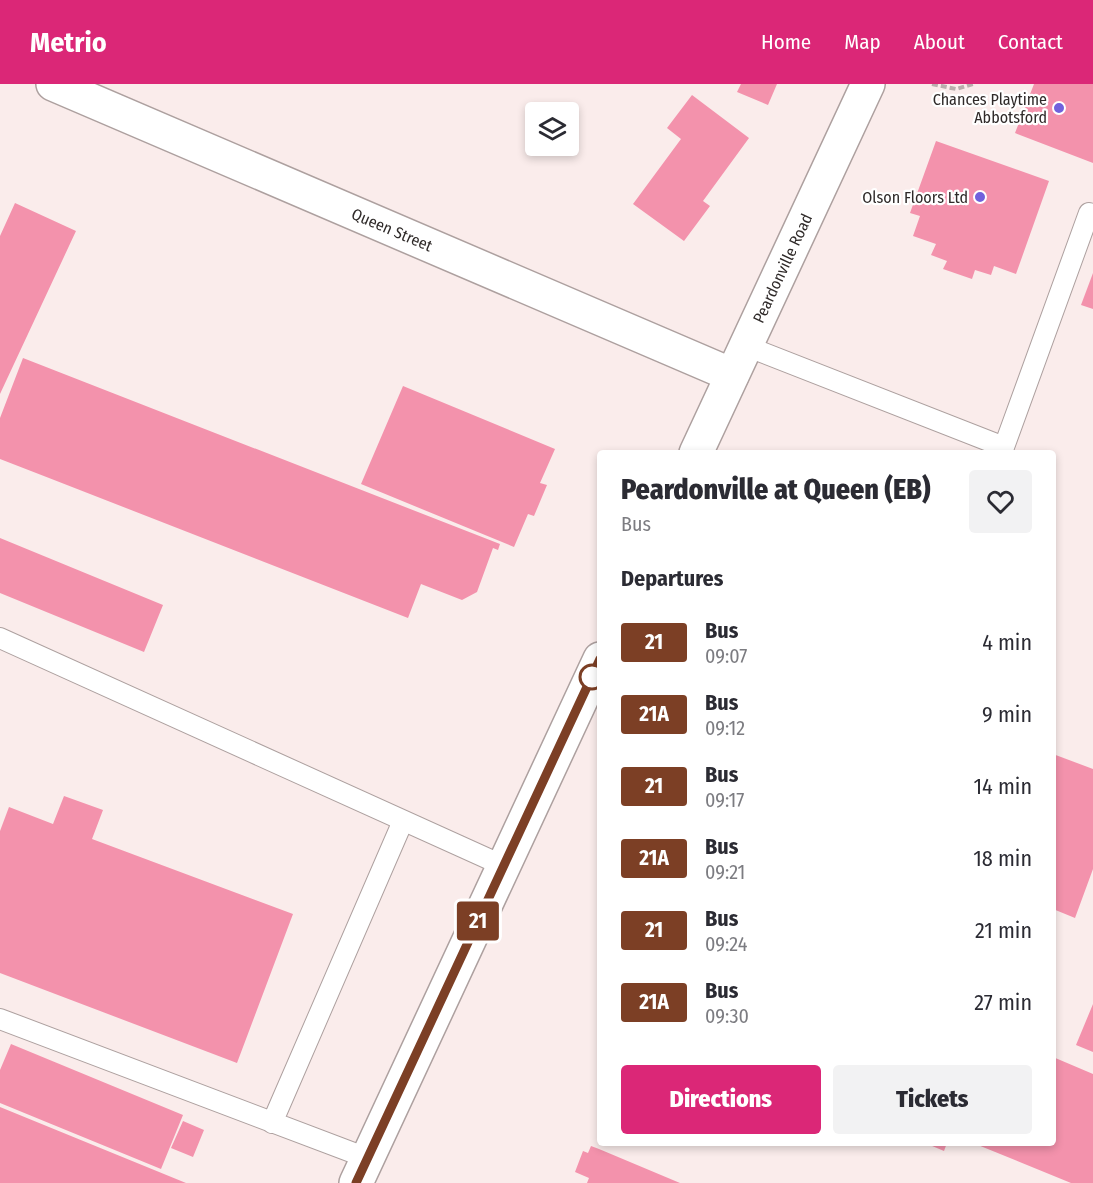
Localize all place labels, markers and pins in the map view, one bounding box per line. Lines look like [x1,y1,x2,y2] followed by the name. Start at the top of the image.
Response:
[933,90,1047,127] place label: Chances Playtime Abbotsford
[1052,101,1066,115] marker: Chances Playtime Abbotsford
[862,188,968,207] place label: Olson Floors Ltd
[973,190,987,204] marker: Olson Floors Ltd
[579,664,605,690] unlabelled marker

